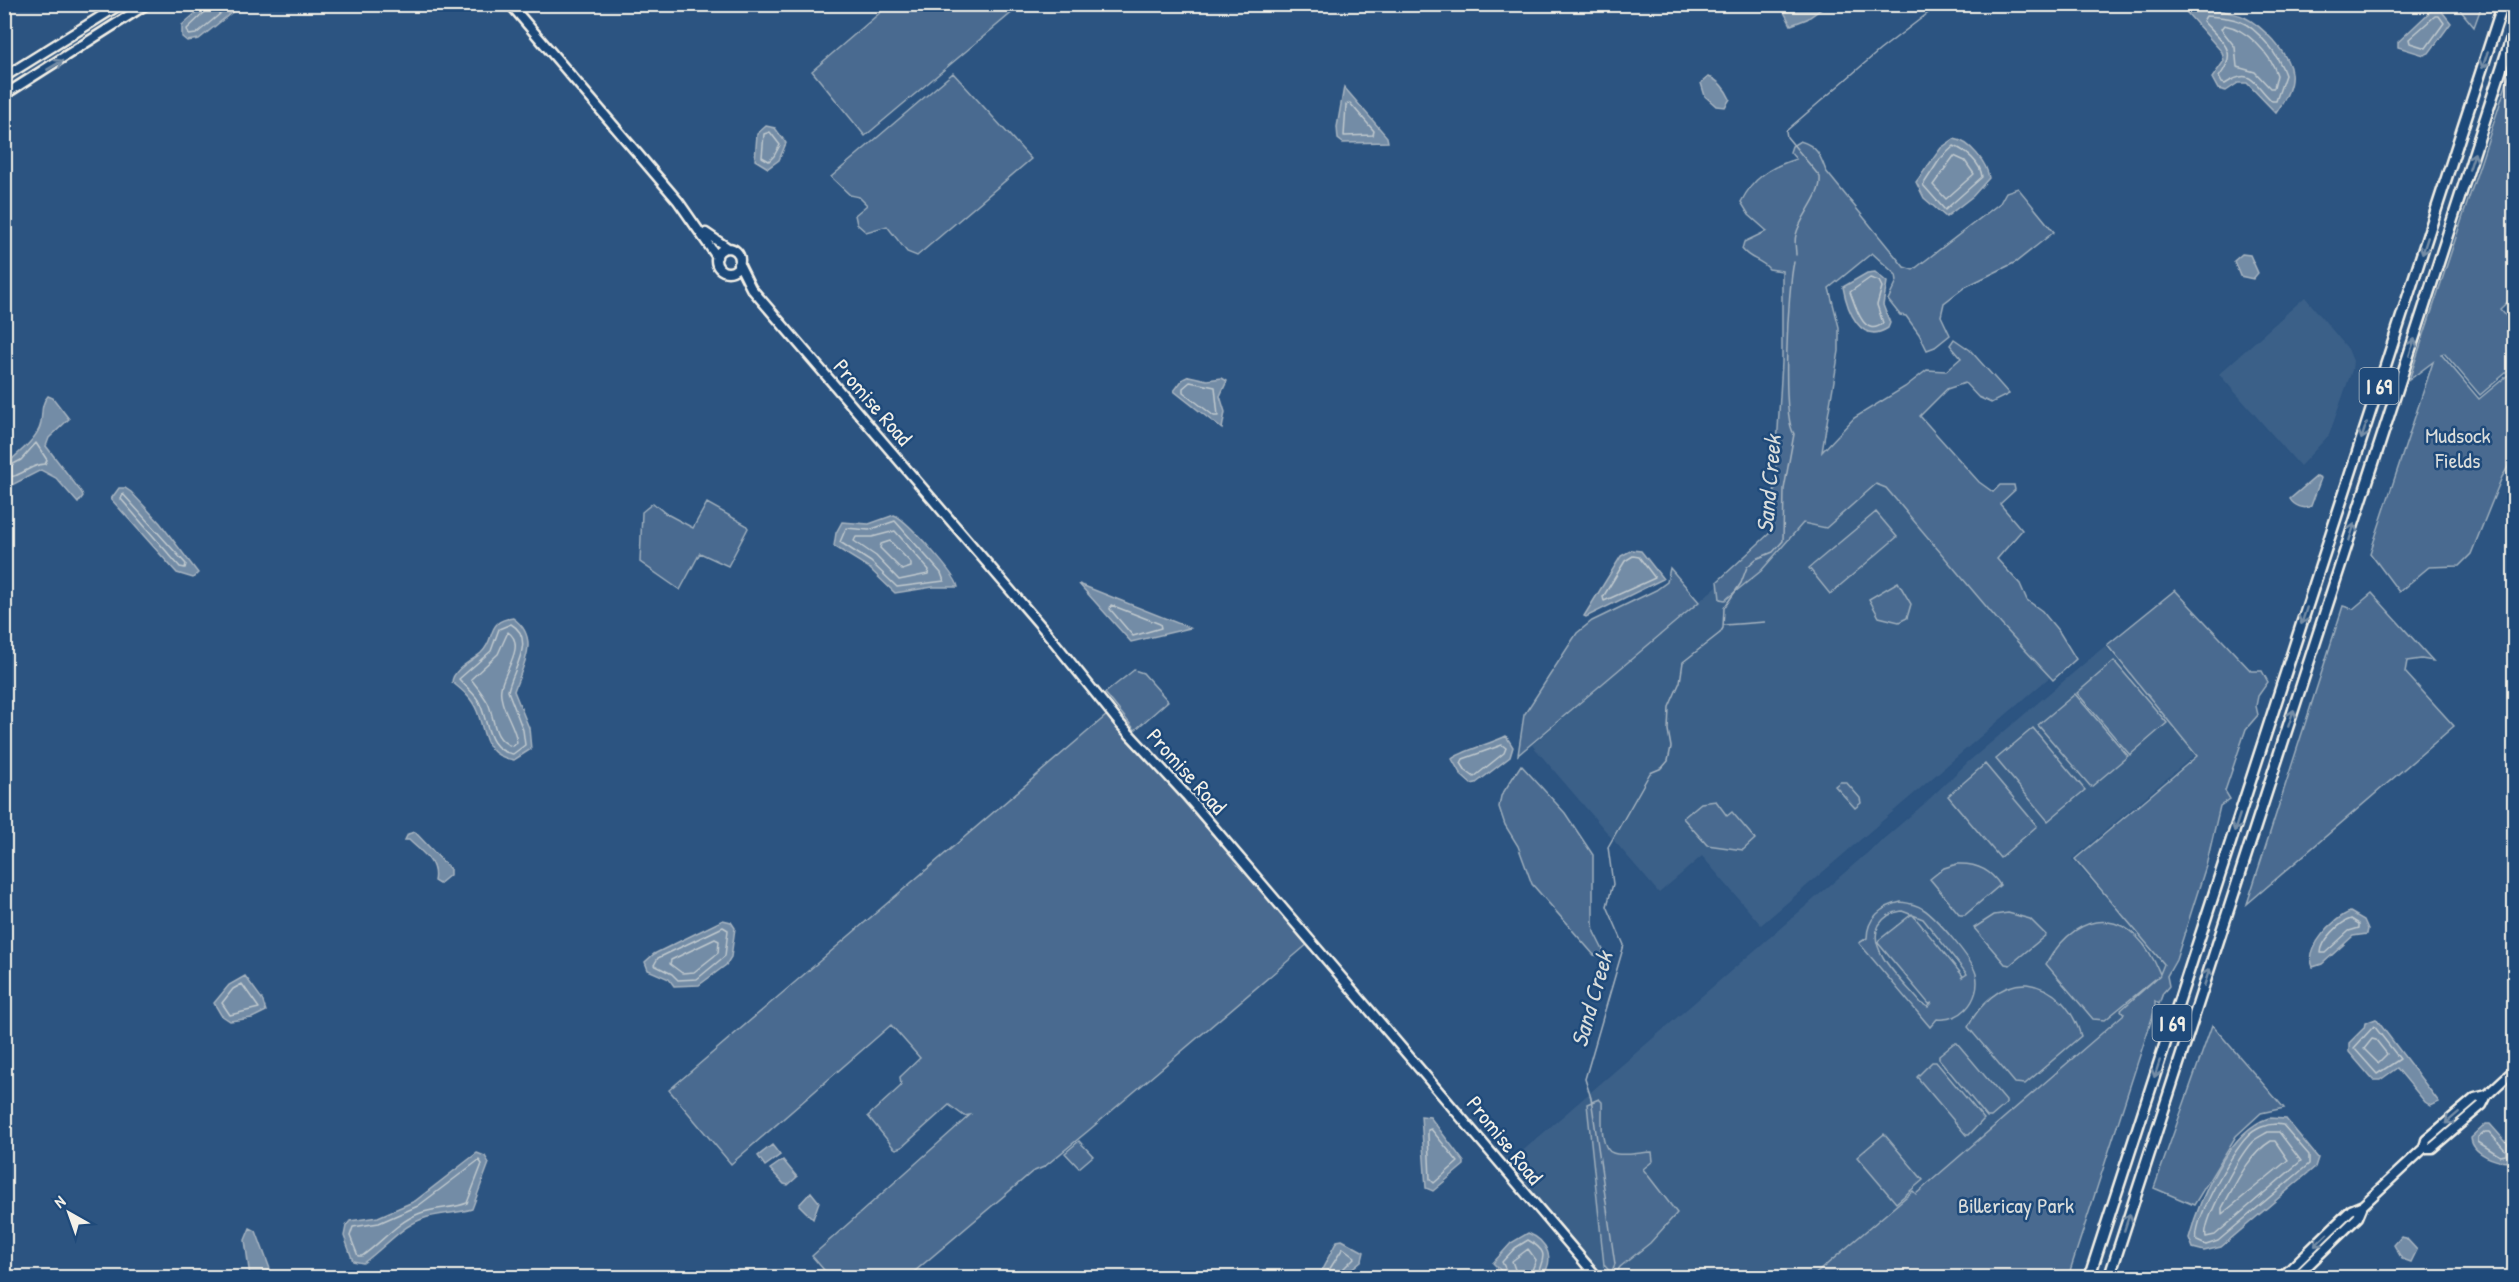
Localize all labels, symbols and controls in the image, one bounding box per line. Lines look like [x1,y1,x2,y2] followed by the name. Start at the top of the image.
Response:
[2479,50,2490,69] one-way arrow
[46,58,63,70] one-way arrow
[2467,152,2478,171] one-way arrow
[2419,236,2430,255] one-way arrow
[2407,338,2418,357] one-way arrow
[827,352,919,452] street label: Promise Road
[2360,368,2398,404] road number: I 69
[2425,420,2491,475] park label: Mudsock Fields
[2358,421,2369,440] one-way arrow
[1748,432,1788,534] water label: Sand Creek
[2347,523,2358,542] one-way arrow
[2298,606,2309,625] one-way arrow
[2286,708,2297,727] one-way arrow
[1140,722,1234,821] street label: Promise Road
[2230,813,2241,832] one-way arrow
[1562,946,1620,1050] water label: Sand Creek
[2202,968,2213,987] one-way arrow
[2152,1005,2192,1041] road number: I 69
[2150,1059,2161,1078] one-way arrow
[1460,1089,1550,1191] street label: Promise Road
[2445,1111,2460,1125] one-way arrow
[39,1183,99,1243] north arrow
[49,1190,70,1213] text: N
[1958,1190,2074,1220] park label: Billericay Park
[2122,1213,2133,1232] one-way arrow
[2314,1233,2329,1247] one-way arrow

